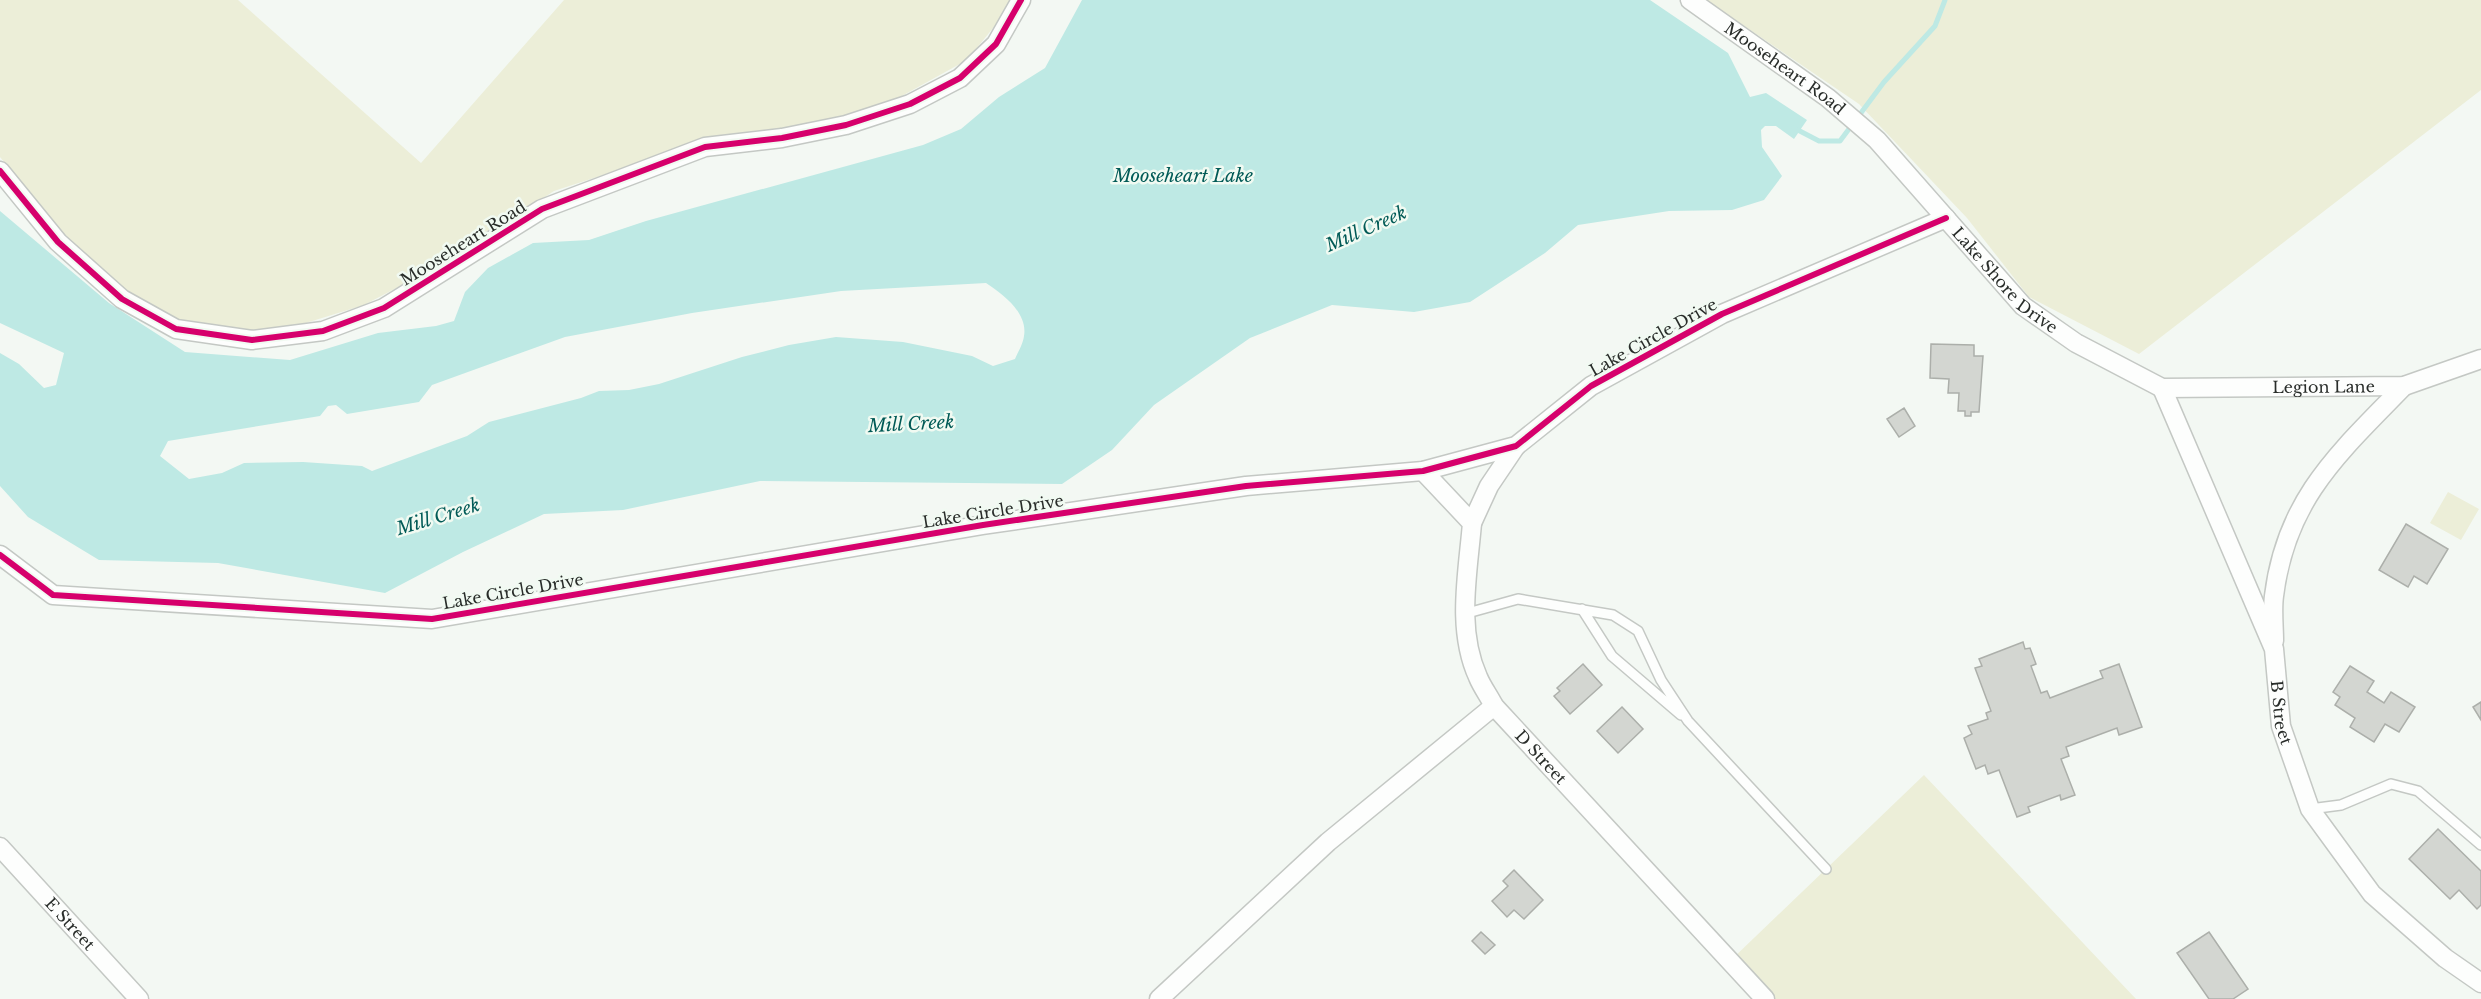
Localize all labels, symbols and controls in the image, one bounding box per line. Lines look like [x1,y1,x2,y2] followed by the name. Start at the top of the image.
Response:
[1721,18,1850,119] street label: Mooseheart Road
[1112,165,1253,187] water label: Mooseheart Lake
[397,196,530,290] street label: Mooseheart Road
[1321,201,1410,257] water label: Mill Creek
[1948,223,2062,337] street label: Lake Shore Drive
[1586,294,1720,380] street label: Lake Circle Drive
[2272,376,2375,397] street label: Legion Lane
[866,411,955,437] water label: Mill Creek
[921,490,1065,532] street label: Lake Circle Drive
[393,494,483,540] water label: Mill Creek
[441,569,585,613] street label: Lake Circle Drive
[2267,679,2297,747] street label: B Street
[1511,726,1571,788] street label: D Street
[41,893,99,954] street label: E Street

